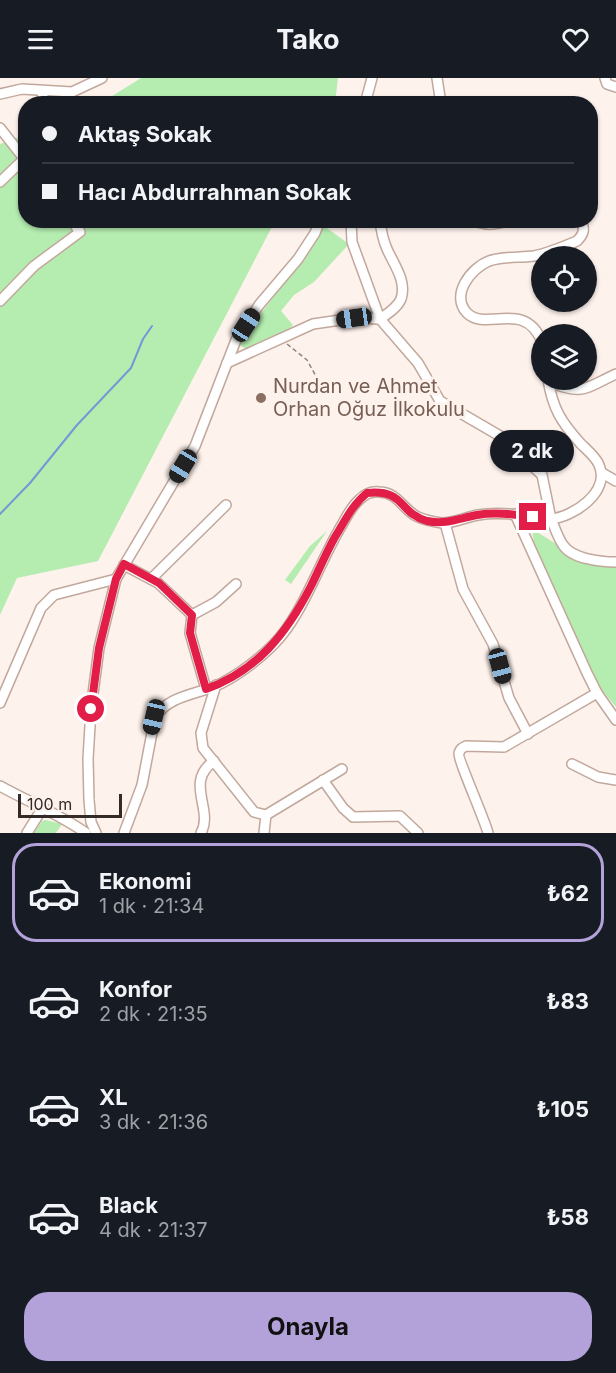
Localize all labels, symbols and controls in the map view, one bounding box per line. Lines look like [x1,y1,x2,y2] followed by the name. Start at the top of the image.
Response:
[24,23,57,56] icon: menu
[276,23,340,56] text: Tako
[559,23,592,56] icon: heart
[78,121,212,147] text: Aktaş Sokak
[78,179,351,205] text: Hacı Abdurrahman Sokak
[531,246,597,390] map controls
[531,246,597,312] button: locate
[229,305,263,345] car
[335,307,373,329] car
[531,324,597,390] button: layers
[273,374,465,421] place label: Nurdan ve Ahmet Orhan Oğuz İlkokulu
[254,391,268,405] marker: Nurdan ve Ahmet Orhan Oğuz İlkokulu
[491,430,575,472] callout: 2 dk
[511,439,553,463] text: 2 dk
[166,446,200,486] car
[519,503,546,530] route end
[487,646,513,686] car
[77,695,104,722] route start
[141,697,167,737] car
[18,791,122,818] scale bar
[27,794,72,814] text: 100 m
[27,866,81,920] icon: car
[99,868,191,894] text: Ekonomi
[547,880,589,906] text: ₺62
[99,894,204,918] text: 1 dk · 21:34
[27,974,81,1028] icon: car
[99,976,172,1002] text: Konfor
[546,988,589,1014] text: ₺83
[99,1002,208,1026] text: 2 dk · 21:35
[27,1082,81,1136] icon: car
[99,1084,128,1110] text: XL
[536,1096,589,1122] text: ₺105
[99,1110,208,1134] text: 3 dk · 21:36
[27,1190,81,1244] icon: car
[99,1192,158,1218] text: Black
[546,1204,589,1230] text: ₺58
[99,1218,208,1242] text: 4 dk · 21:37
[24,1292,592,1361] button: Onayla

